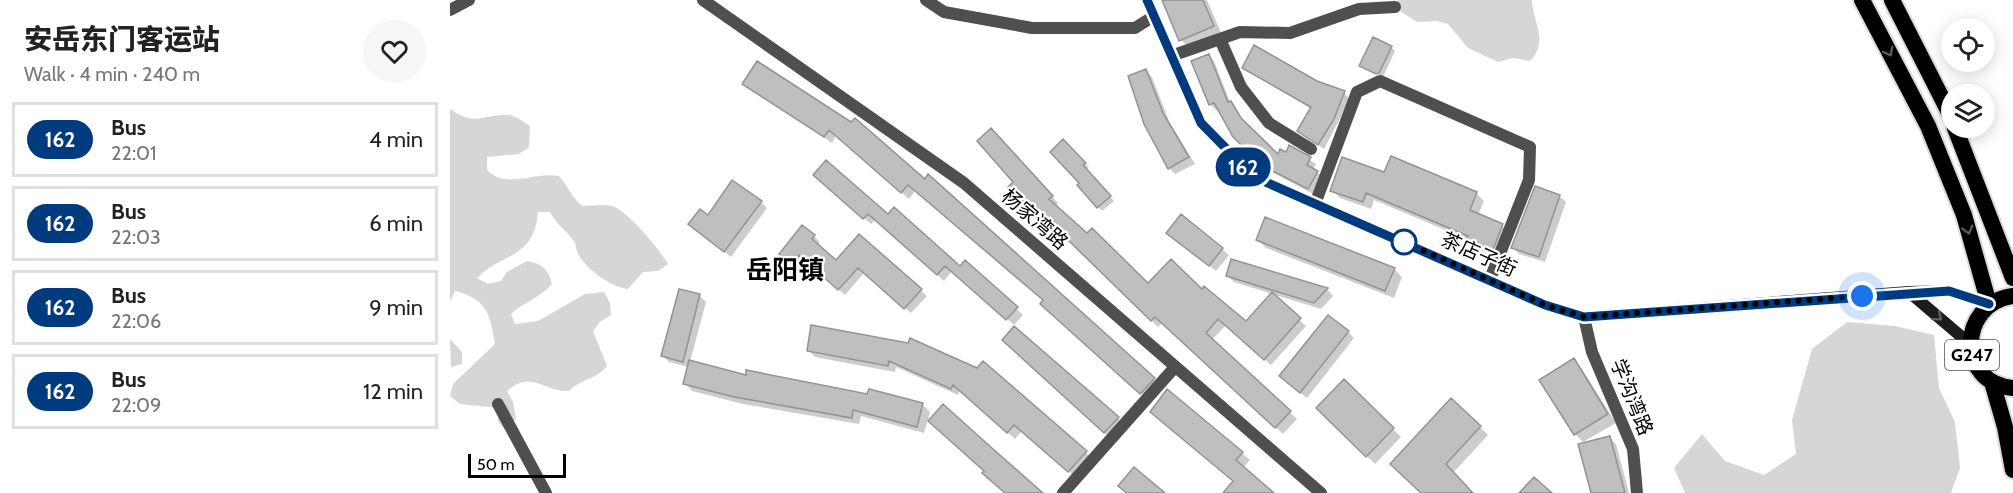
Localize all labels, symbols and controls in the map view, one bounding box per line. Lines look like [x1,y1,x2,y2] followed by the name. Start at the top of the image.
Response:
[1941,18,1995,138] map controls
[1941,18,1995,72] button: locate
[363,20,426,83] button: heart
[24,22,220,56] text: 安岳东门客运站
[1882,46,1893,56] one-way arrow
[24,62,200,86] text: Walk · 4 min · 240 m
[1941,84,1995,138] button: layers
[111,114,146,141] text: Bus
[369,126,423,153] text: 4 min
[45,127,75,152] text: 162
[111,141,157,165] text: 22:01
[1208,148,1278,186] line badge: 162
[1228,155,1258,180] text: 162
[997,184,1073,254] street label: 杨家湾路
[111,198,146,225] text: Bus
[369,210,423,237] text: 6 min
[45,211,75,236] text: 162
[1961,224,1973,235] one-way arrow
[111,225,161,249] text: 22:03
[1438,227,1520,281] street label: 茶店子街
[1391,229,1417,255] unlabelled marker
[746,254,824,286] district label: 岳阳镇
[1847,281,1877,311] your location
[111,282,146,309] text: Bus
[369,294,423,321] text: 9 min
[45,295,75,320] text: 162
[111,309,161,333] text: 22:06
[1931,310,1942,321] one-way arrow
[1945,340,1999,370] road number: G247
[1606,355,1658,439] street label: 学沟湾路
[111,366,146,393] text: Bus
[363,378,423,405] text: 12 min
[45,379,75,404] text: 162
[111,393,161,417] text: 22:09
[468,451,566,478] scale bar
[477,455,514,474] text: 50 m

